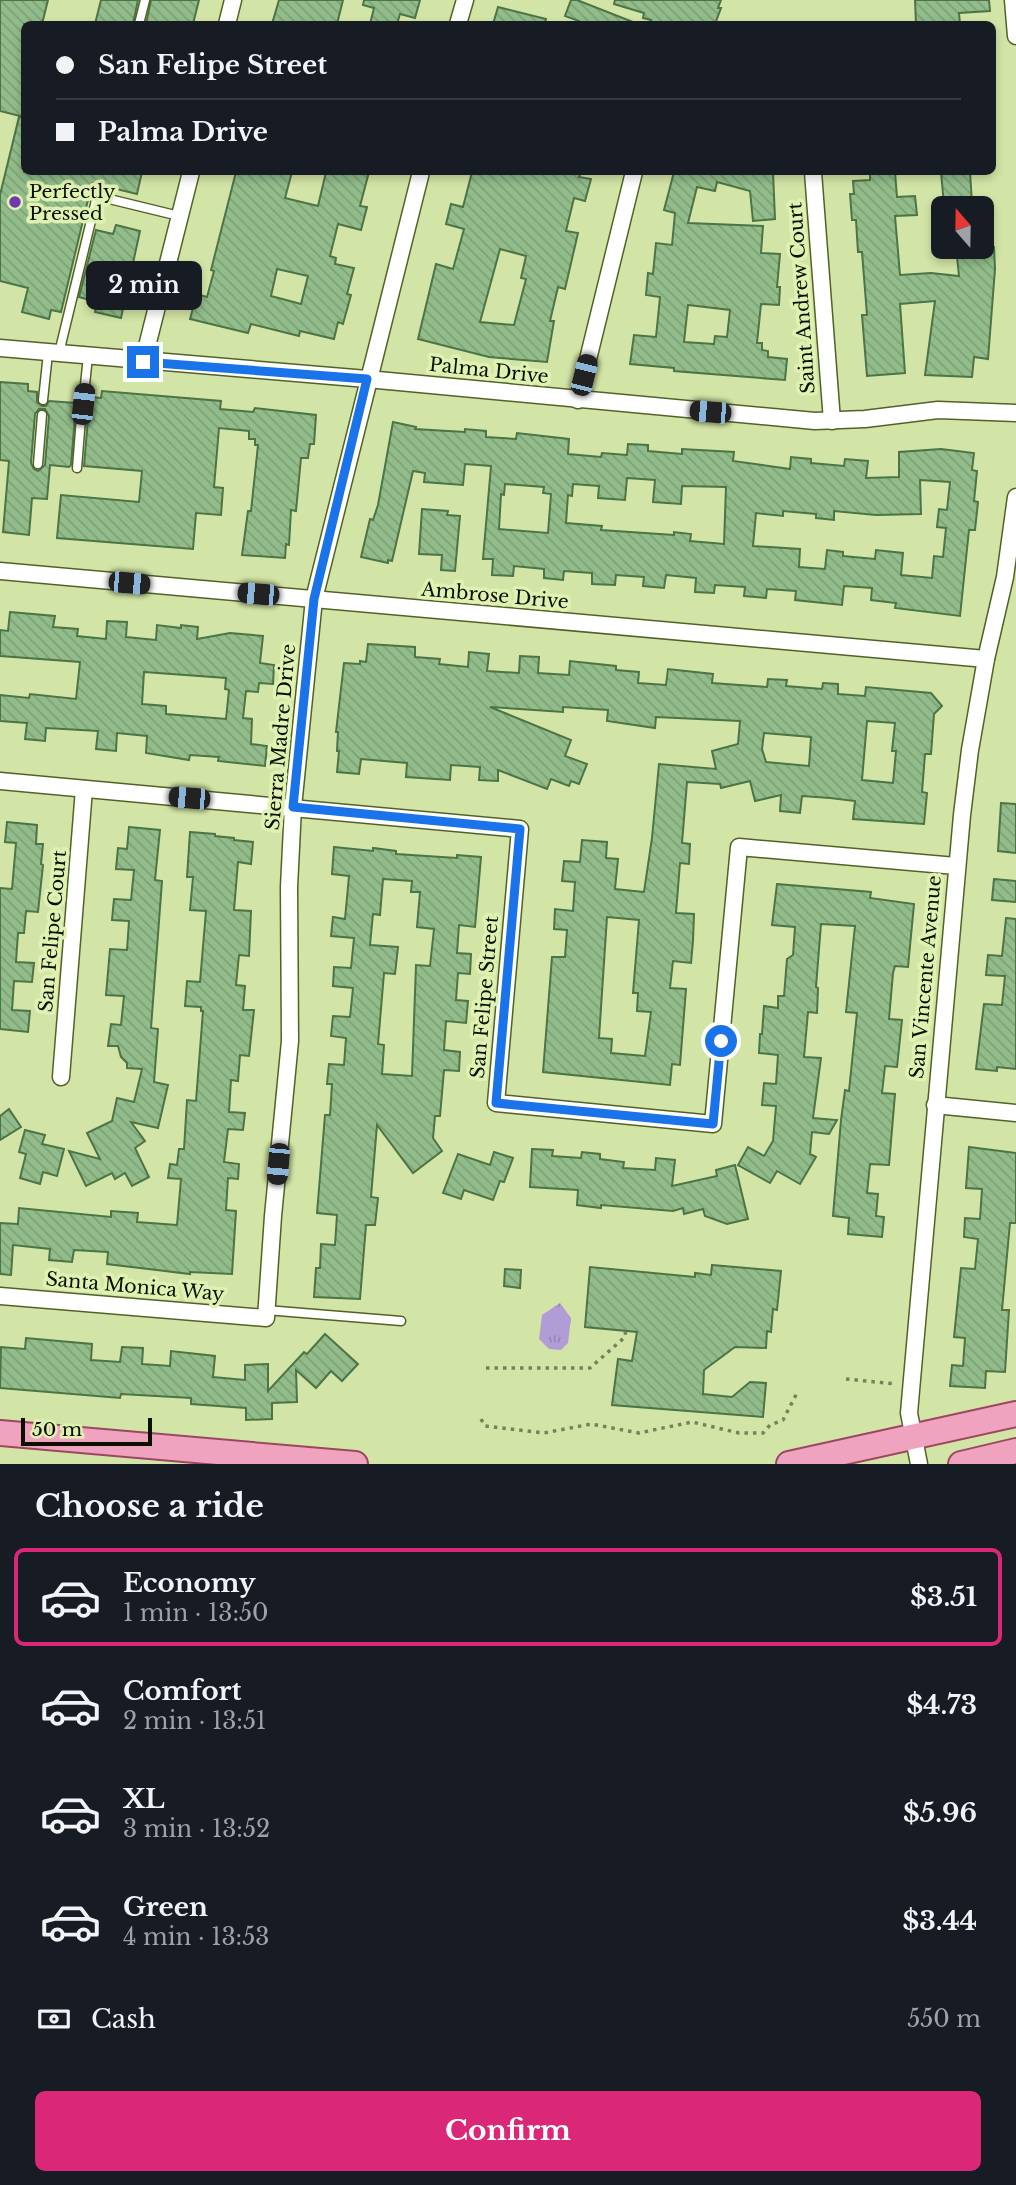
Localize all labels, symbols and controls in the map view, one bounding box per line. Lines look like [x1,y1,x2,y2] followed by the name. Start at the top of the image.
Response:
[98,49,327,81] text: San Felipe Street
[98,116,268,148] text: Palma Drive
[29,180,116,225] place label: Perfectly Pressed
[7,194,23,210] marker: Perfectly Pressed
[931,196,994,259] north arrow
[931,196,994,259] map controls
[783,201,820,395] street label: Saint Andrew Court
[85,260,201,310] callout: 2 min
[108,271,180,299] text: 2 min
[127,346,159,378] route end
[569,352,600,398] car
[428,353,550,388] street label: Palma Drive
[71,382,96,426] car
[689,400,732,424] car
[108,571,151,595] car
[419,578,570,613] street label: Ambrose Drive
[237,582,280,606] car
[261,643,300,831] street label: Sierra Madre Drive
[168,786,211,810] car
[34,848,71,1013] street label: San Felipe Court
[905,874,946,1080] street label: San Vincente Avenue
[466,914,503,1079] street label: San Felipe Street
[705,1025,737,1057] route start
[266,1142,291,1186] car
[45,1267,225,1306] street label: Santa Monica Way
[21,1415,152,1447] scale bar
[32,1418,82,1441] text: 50 m
[35,1486,264,1526] text: Choose a ride
[39,1566,102,1629] icon: car
[123,1567,256,1599] text: Economy
[910,1581,977,1613] text: $3.51
[123,1599,268,1627] text: 1 min · 13:50
[39,1674,102,1737] icon: car
[123,1675,241,1707] text: Comfort
[907,1689,977,1721] text: $4.73
[123,1707,266,1735] text: 2 min · 13:51
[39,1782,102,1845] icon: car
[123,1783,165,1815] text: XL
[903,1797,977,1829] text: $5.96
[123,1815,270,1843] text: 3 min · 13:52
[39,1890,102,1953] icon: car
[123,1891,208,1923] text: Green
[902,1905,977,1937] text: $3.44
[123,1923,269,1951] text: 4 min · 13:53
[35,2000,73,2038] icon: cash
[91,2003,156,2035] text: Cash
[907,2005,981,2033] text: 550 m
[35,2091,981,2171] button: Confirm

